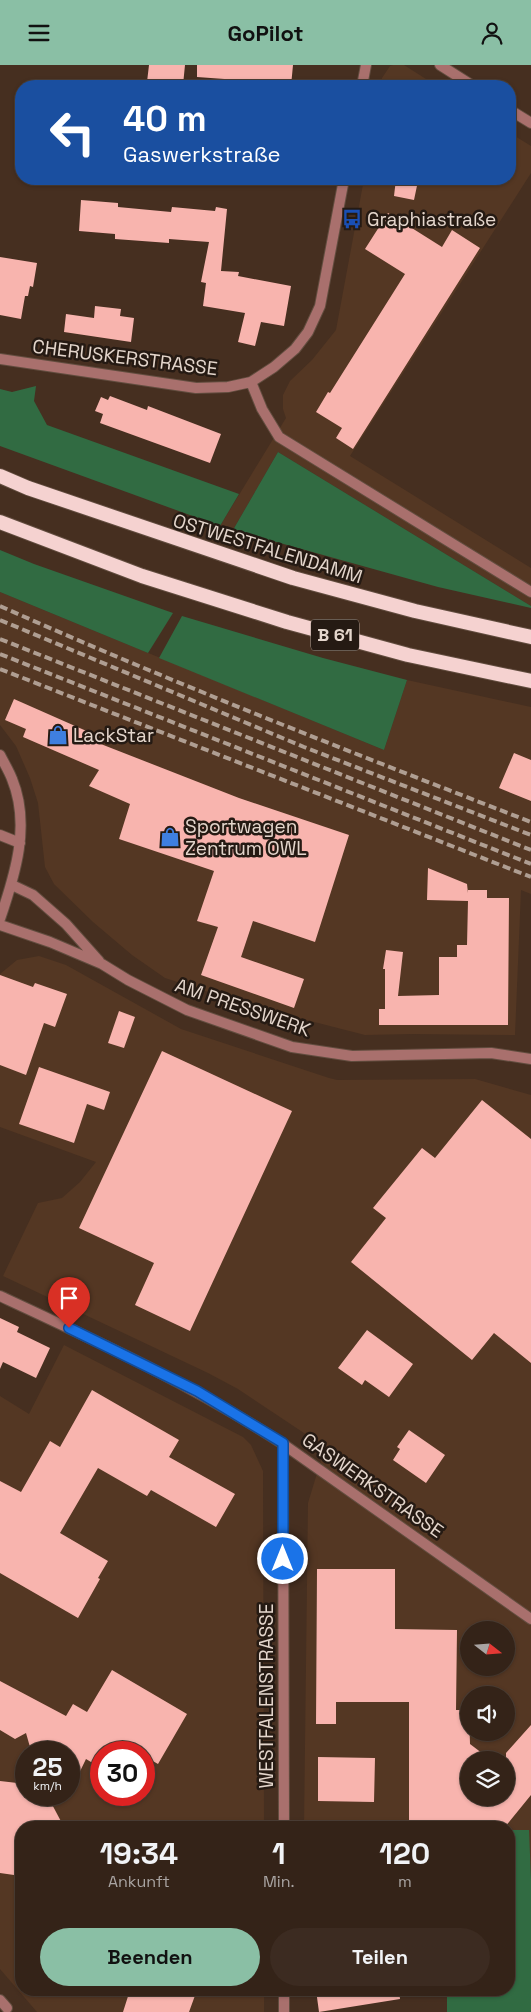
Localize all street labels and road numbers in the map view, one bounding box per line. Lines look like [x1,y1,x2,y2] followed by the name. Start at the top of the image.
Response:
[31,334,219,381] street label: CHERUSKERSTRASSE
[170,508,366,589] street label: OSTWESTFALENDAMM
[311,619,359,651] road number: B 61
[172,973,314,1042] street label: AM PRESSWERK
[297,1427,448,1544] street label: GASWERKSTRASSE
[254,1604,279,1788] street label: WESTFALENSTRASSE

